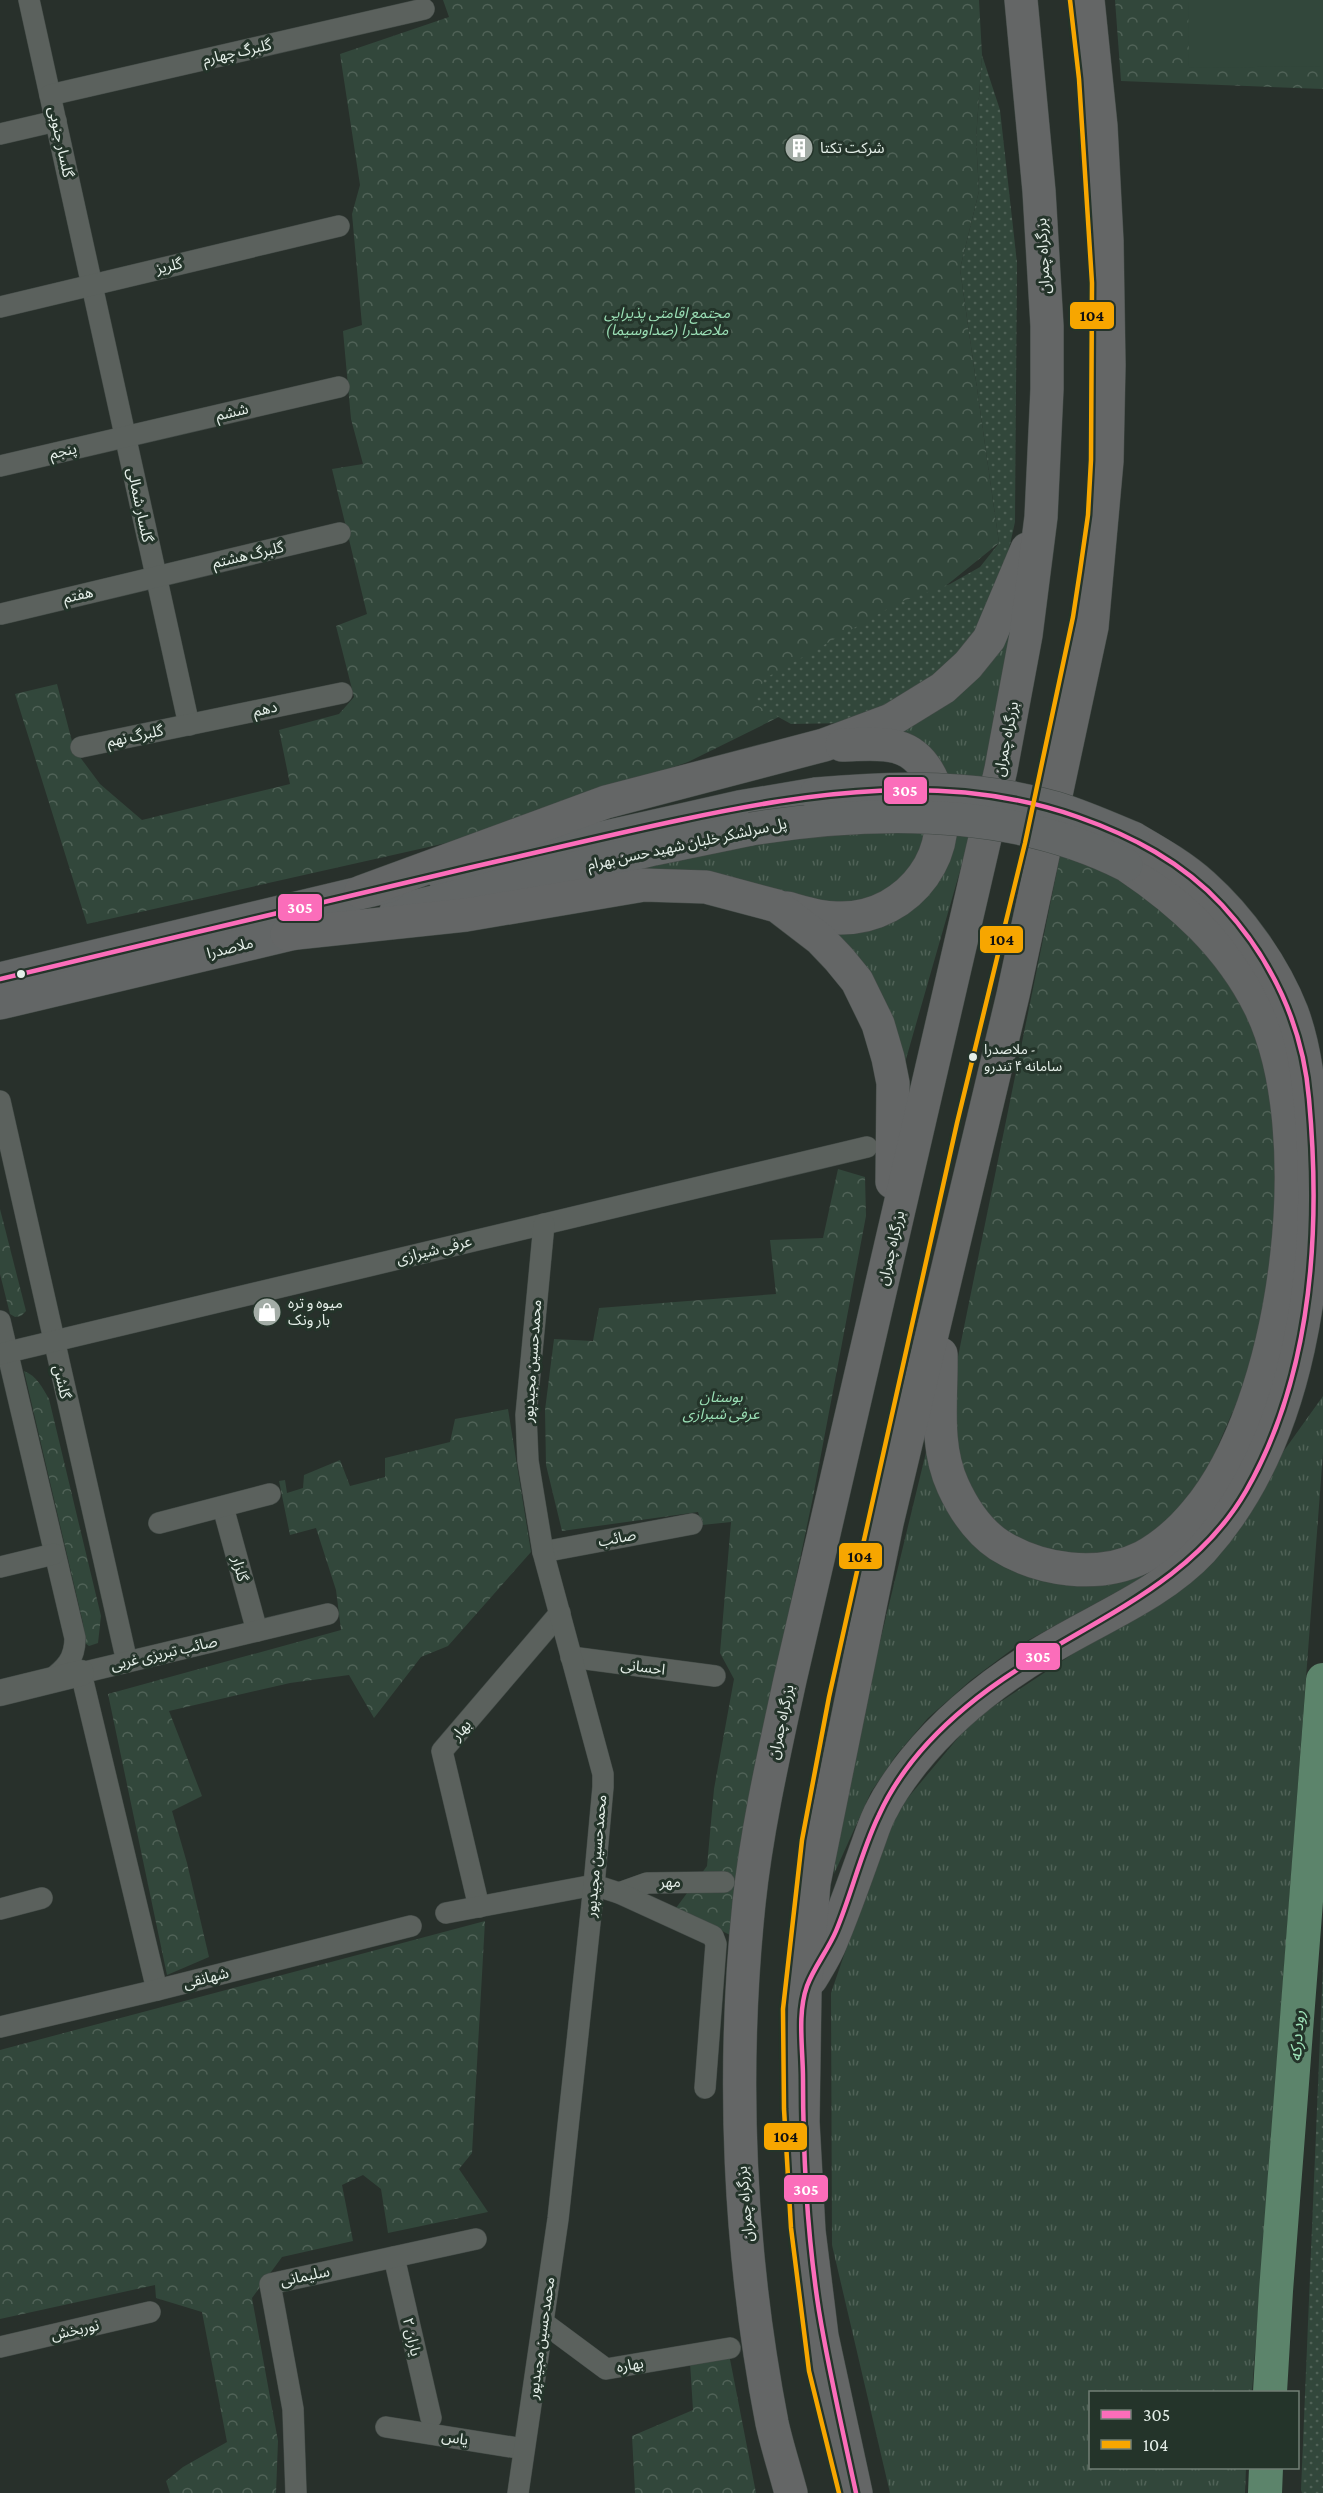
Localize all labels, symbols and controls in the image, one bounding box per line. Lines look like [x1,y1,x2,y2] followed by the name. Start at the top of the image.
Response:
[201,36,274,71] street label: گلبرگ چهارم
[45,105,77,180] street label: گلسار جنوبی
[783,132,815,164] building icon: شرکت تکتا
[820,140,885,157] place label: شرکت تکتا
[1033,218,1055,294] street label: بزرگراه چمران
[153,255,185,278] street label: گلریز
[1069,301,1115,330] line badge: 104
[604,305,730,339] park label: مجتمع اقامتی پذیرایی ملاصدرا (صداوسیما)
[1080,307,1105,324] text: 104
[214,400,251,426] street label: ششم
[48,440,79,465] street label: پنجم
[123,466,156,545] street label: گلسار شمالی
[211,539,287,574] street label: گلبرگ هشتم
[62,584,95,609] street label: هفتم
[251,699,279,722] street label: دهم
[991,700,1023,778] street label: بزرگراه چمران
[105,722,166,753] street label: گلبرگ نهم
[883,776,928,805] line badge: 305
[892,782,918,799] text: 305
[586,815,789,876] street label: پل سرلشکر خلبان شهید حسن بهرام
[277,893,323,922] line badge: 305
[287,899,313,916] text: 305
[979,925,1024,954] line badge: 104
[990,931,1015,948] text: 104
[205,935,255,962] street label: ملاصدرا
[15,968,27,980] unlabelled marker
[984,1041,1062,1075] place label: ملاصدرا - سامانه ۴ تندرو
[967,1051,979,1063] marker: ملاصدرا - سامانه ۴ تندرو
[875,1209,909,1287] street label: بزرگراه چمران
[395,1233,474,1268] street label: عرفی شیرازی
[288,1295,343,1329] place label: میوه و تره بار ونک
[251,1296,283,1328] shop icon: میوه و تره بار ونک
[520,1299,546,1424] street label: محمدحسین مجیدپور
[49,1363,74,1402] street label: گلشن
[683,1389,760,1423] park label: بوستان عرفی شیرازی
[597,1526,637,1550] street label: صائب
[838,1542,883,1570] line badge: 104
[848,1548,873,1565] text: 104
[228,1554,251,1584] street label: گلزار
[109,1633,219,1674] street label: صائب تبریزی غربی
[1015,1642,1061,1671] line badge: 305
[1025,1648,1051,1665] text: 305
[620,1656,666,1679] street label: احسانی
[765,1683,799,1761] street label: بزرگراه چمران
[447,1717,475,1745] street label: بهار
[583,1794,611,1919] street label: محمدحسین مجیدپور
[658,1874,681,1891] street label: مهر
[182,1965,231,1992] street label: شهانقی
[1287,2010,1308,2062] water label: رود درکه
[763,2122,808,2151] line badge: 104
[774,2128,799,2145] text: 104
[734,2165,758,2243] street label: بزرگراه چمران
[783,2174,829,2203] line badge: 305
[793,2181,819,2198] text: 305
[279,2263,332,2290] street label: سلیمانی
[524,2276,560,2401] street label: محمدحسین مجیدپور
[399,2316,424,2358] street label: یاران ٢
[49,2317,101,2344] street label: نوربخش
[615,2355,645,2376] street label: بهاره
[1089,2391,1299,2469] legend
[1143,2405,1170,2425] text: 305
[440,2428,470,2449] street label: یاس
[1143,2435,1168,2455] text: 104

